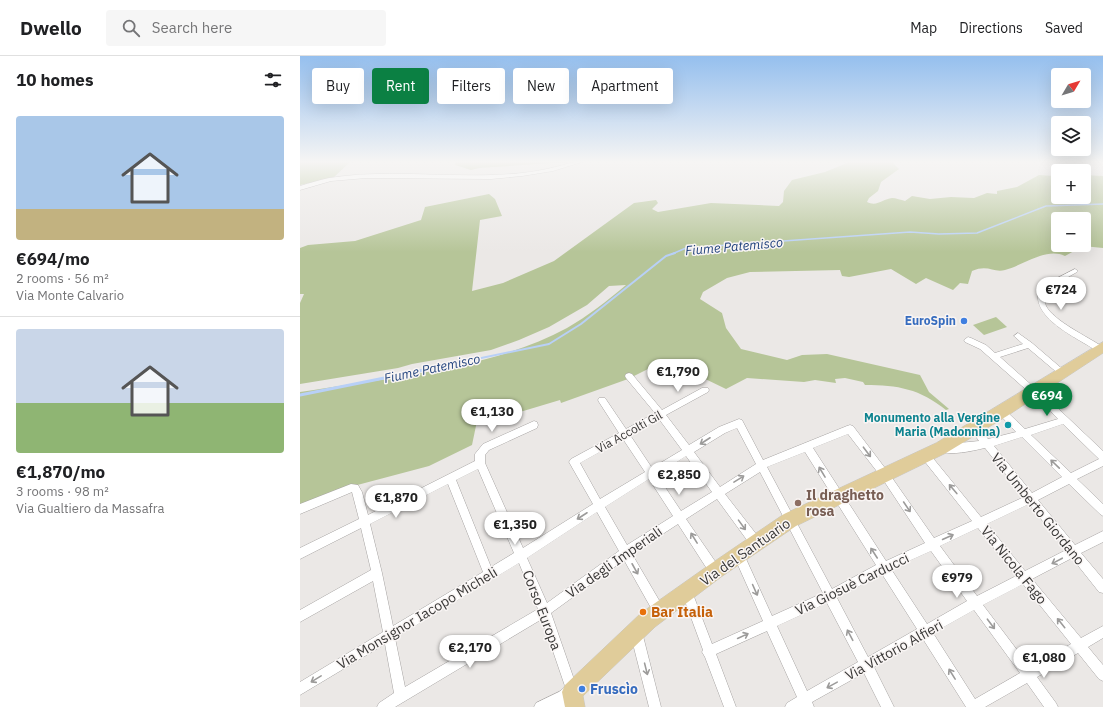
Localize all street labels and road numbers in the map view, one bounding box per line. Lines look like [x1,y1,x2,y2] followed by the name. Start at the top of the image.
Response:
[593,407,665,456] street label: Via Accolti Gil
[987,449,1089,569] street label: Via Umberto Giordano
[696,514,794,590] street label: Via del Santuario
[562,522,666,602] street label: Via degli Imperiali
[977,522,1051,608] street label: Via Nicola Fago
[792,549,912,619] street label: Via Giosuè Carducci
[334,563,500,673] street label: Via Monsignor Iacopo Micheli
[518,567,566,653] street label: Corso Europa
[842,616,946,684] street label: Via Vittorio Alfieri

